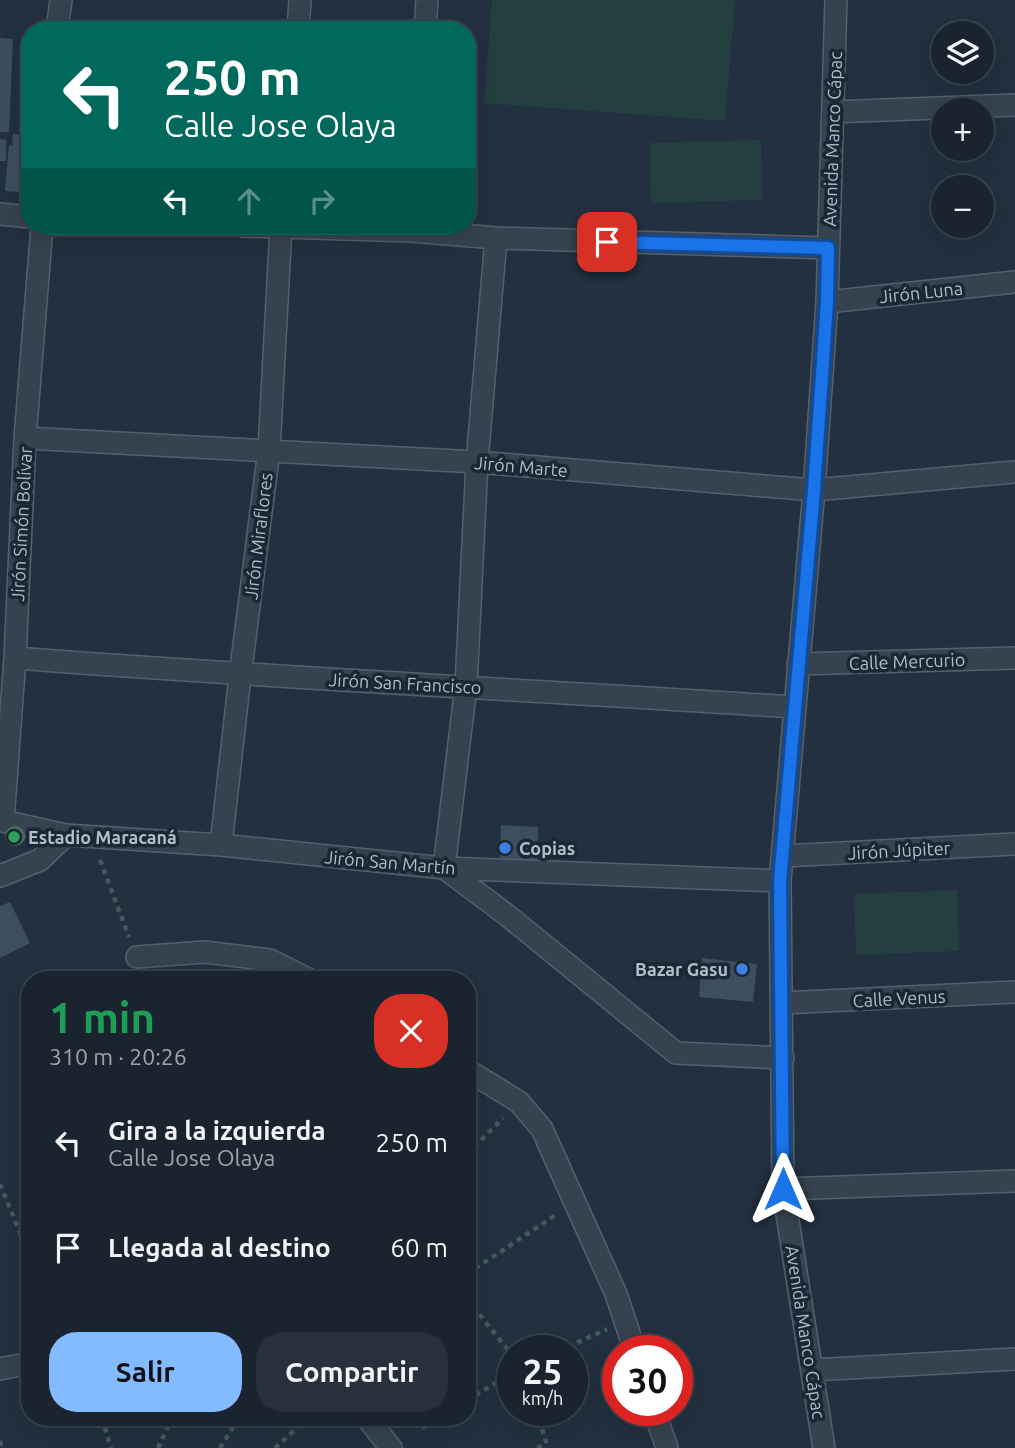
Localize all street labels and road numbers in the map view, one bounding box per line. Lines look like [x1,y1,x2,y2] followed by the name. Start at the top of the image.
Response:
[819,51,845,227] street label: Avenida Manco Cápac
[878,278,964,306] street label: Jirón Luna
[7,446,35,602] street label: Jirón Simón Bolívar
[473,452,569,480] street label: Jirón Marte
[240,471,276,601] street label: Jirón Miraflores
[848,649,966,673] street label: Calle Mercurio
[328,669,482,697] street label: Jirón San Francisco
[847,837,951,863] street label: Jirón Júpiter
[324,846,456,878] street label: Jirón San Martín
[852,986,946,1010] street label: Calle Venus
[782,1244,830,1420] street label: Avenida Manco Cápac

